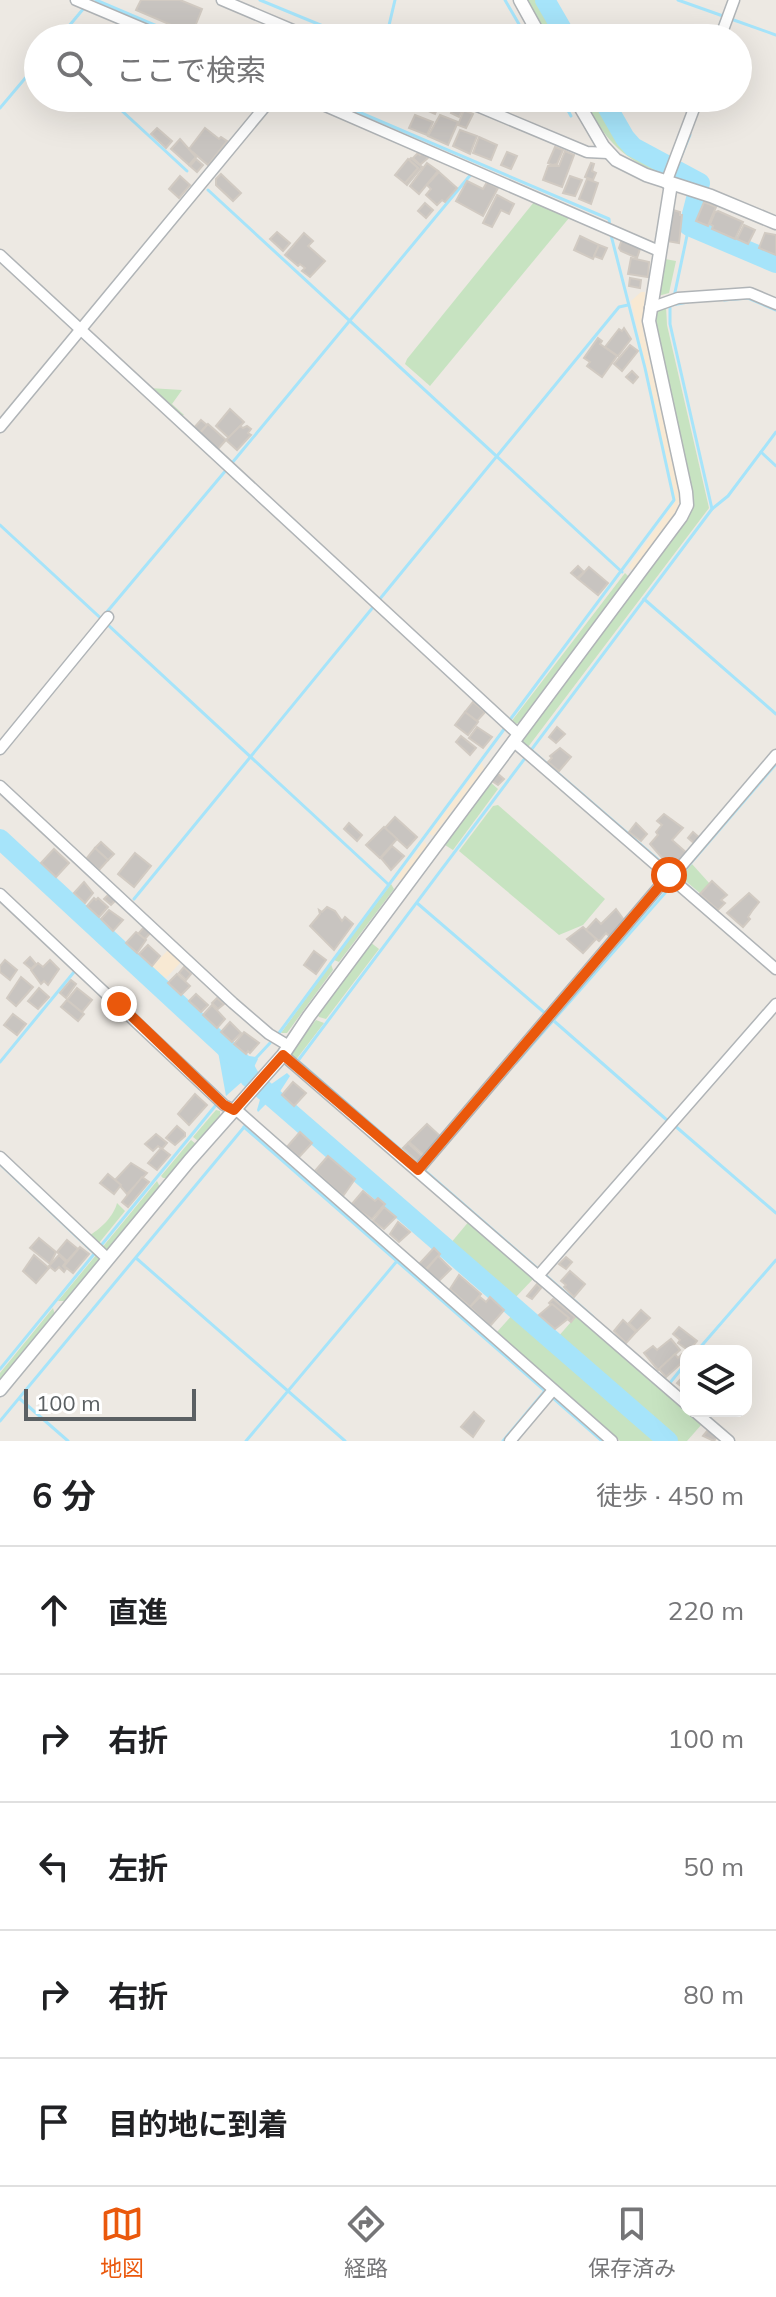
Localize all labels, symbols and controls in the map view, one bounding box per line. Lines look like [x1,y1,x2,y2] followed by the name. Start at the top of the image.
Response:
[24,24,752,112] search box
[52,46,96,90] icon: search
[116,51,266,89] text: ここで検索
[651,857,687,893] route start
[101,986,137,1022] route end
[680,1345,752,1417] map controls
[680,1345,752,1417] button: layers
[24,1385,196,1421] scale bar
[36,1389,101,1417] text: 100 m
[32,1474,96,1517] text: 6 分
[596,1479,744,1512] text: 徒歩 · 450 m
[32,1588,76,1632] icon: ahead
[108,1593,168,1631] text: 直進
[668,1594,744,1627] text: 220 m
[32,1716,76,1760] icon: right
[108,1721,168,1759] text: 右折
[668,1722,744,1755] text: 100 m
[32,1844,76,1888] icon: left
[108,1849,168,1887] text: 左折
[683,1850,744,1883] text: 50 m
[32,1972,76,2016] icon: right
[108,1977,168,2015] text: 右折
[683,1978,744,2011] text: 80 m
[32,2100,76,2144] icon: arrive
[108,2105,288,2143] text: 目的地に到着
[100,2202,144,2282] tab: 地図
[344,2202,388,2282] tab: 経路
[588,2202,676,2282] tab: 保存済み

